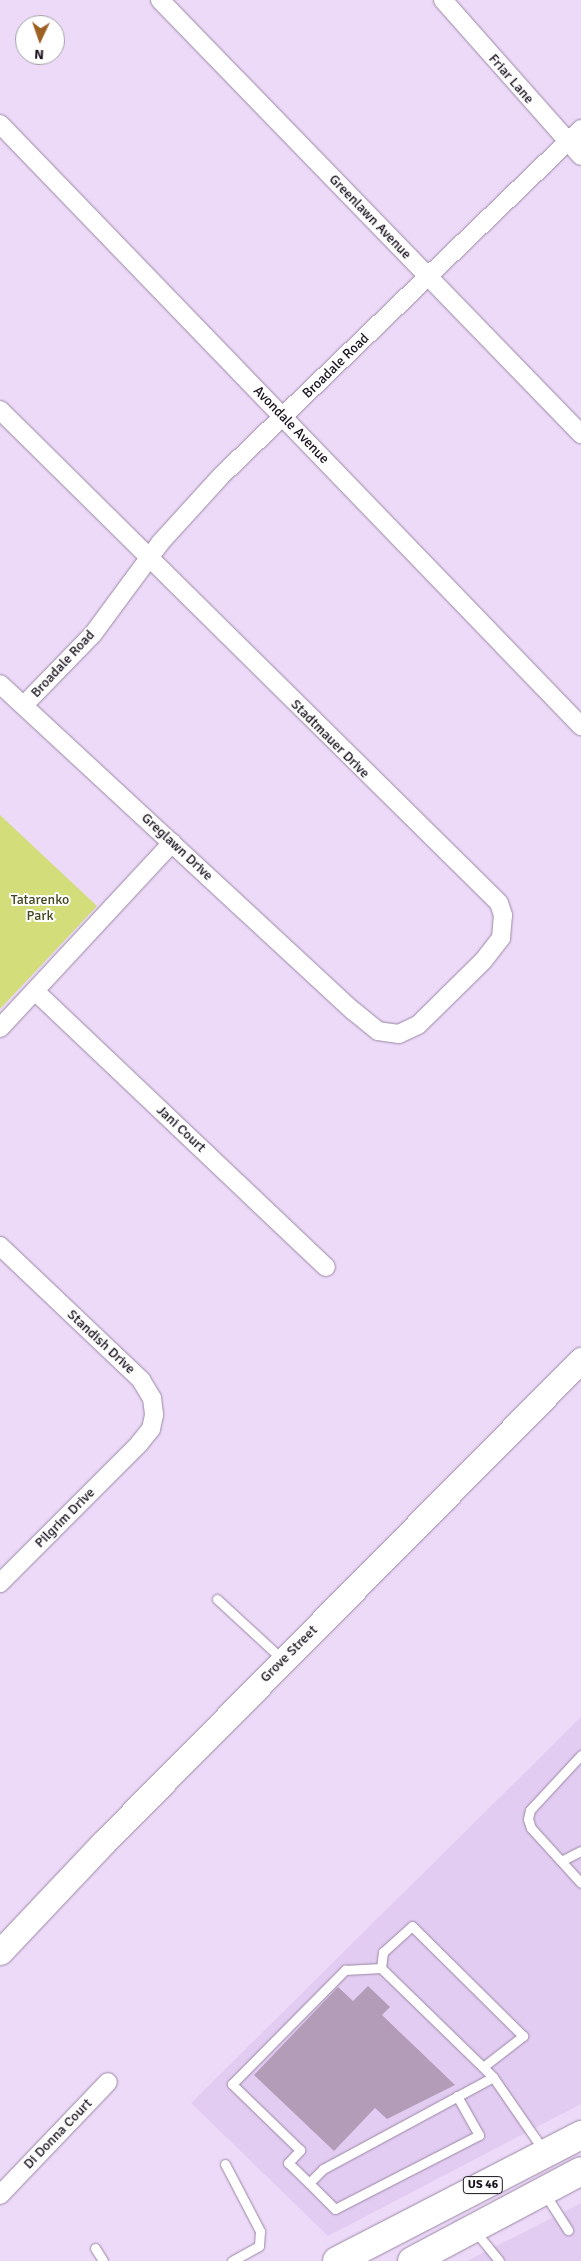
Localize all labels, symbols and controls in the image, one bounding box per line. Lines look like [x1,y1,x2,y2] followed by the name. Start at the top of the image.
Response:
[15,15,65,65] north arrow
[34,46,45,63] text: N
[485,51,537,107] street label: Friar Lane
[325,171,415,263] street label: Greenlawn Avenue
[299,330,373,402] street label: Broadale Road
[250,383,332,467] street label: Avondale Avenue
[28,627,98,701] street label: Broadale Road
[287,696,373,782] street label: Stadtmauer Drive
[138,810,216,884] street label: Greglawn Drive
[11,892,69,924] park label: Tatarenko Park
[153,1102,209,1156] street label: Jani Court
[64,1306,138,1378] street label: Standish Drive
[32,1485,98,1551] street label: Pilgrim Drive
[257,1622,321,1686] street label: Grove Street
[20,2095,96,2173] street label: Di Donna Court
[462,2176,504,2194] road number: US 46

